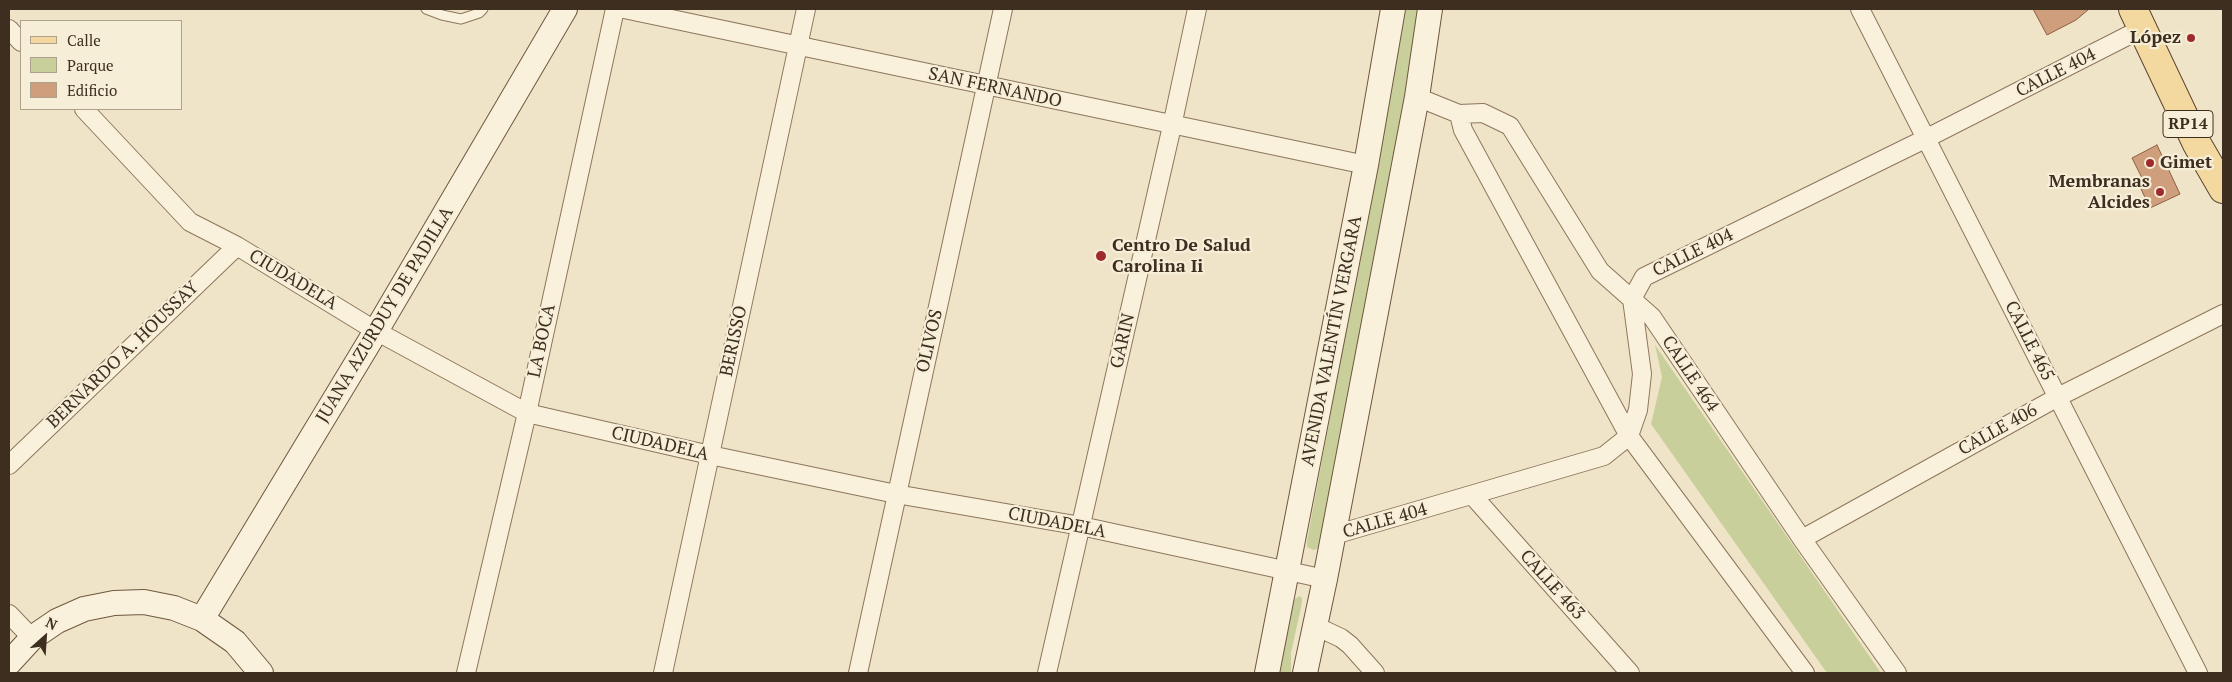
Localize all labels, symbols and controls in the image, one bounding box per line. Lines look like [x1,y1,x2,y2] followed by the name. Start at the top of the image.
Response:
[20,20,182,110] legend
[2130,27,2181,49] place label: López
[67,30,101,50] text: Calle
[2185,32,2197,44] marker: López
[2012,44,2100,102] street label: CALLE 404
[67,55,114,75] text: Parque
[926,63,1064,113] street label: SAN FERNANDO
[67,80,117,100] text: Edificio
[2163,110,2213,138] road number: RP14
[2160,152,2212,174] place label: Gimet
[2144,157,2156,169] marker: Gimet
[2049,171,2150,213] place label: Membranas Alcides
[2154,186,2166,198] marker: Membranas Alcides
[312,203,458,427] street label: JUANA AZURDUY DE PADILLA
[1297,214,1367,468] street label: AVENIDA VALENTÍN VERGARA
[1649,224,1737,282] street label: CALLE 404
[1112,235,1251,278] place label: Centro De Salud Carolina Ii
[245,245,341,315] street label: CIUDADELA
[1094,249,1108,263] marker: Centro De Salud Carolina Ii
[43,277,203,433] street label: BERNARDO A. HOUSSAY
[2000,297,2058,385] street label: CALLE 465
[524,302,560,380] street label: LA BOCA
[716,304,752,378] street label: BERISSO
[912,307,948,375] street label: OLIVOS
[1106,311,1140,371] street label: GARIN
[1657,332,1723,416] street label: CALLE 464
[1955,400,2041,460] street label: CALLE 406
[609,422,711,466] street label: CIUDADELA
[1340,499,1430,543] street label: CALLE 404
[1006,503,1108,543] street label: CIUDADELA
[1515,546,1589,624] street label: CALLE 463
[20,612,70,662] north arrow
[43,612,61,634] text: N

